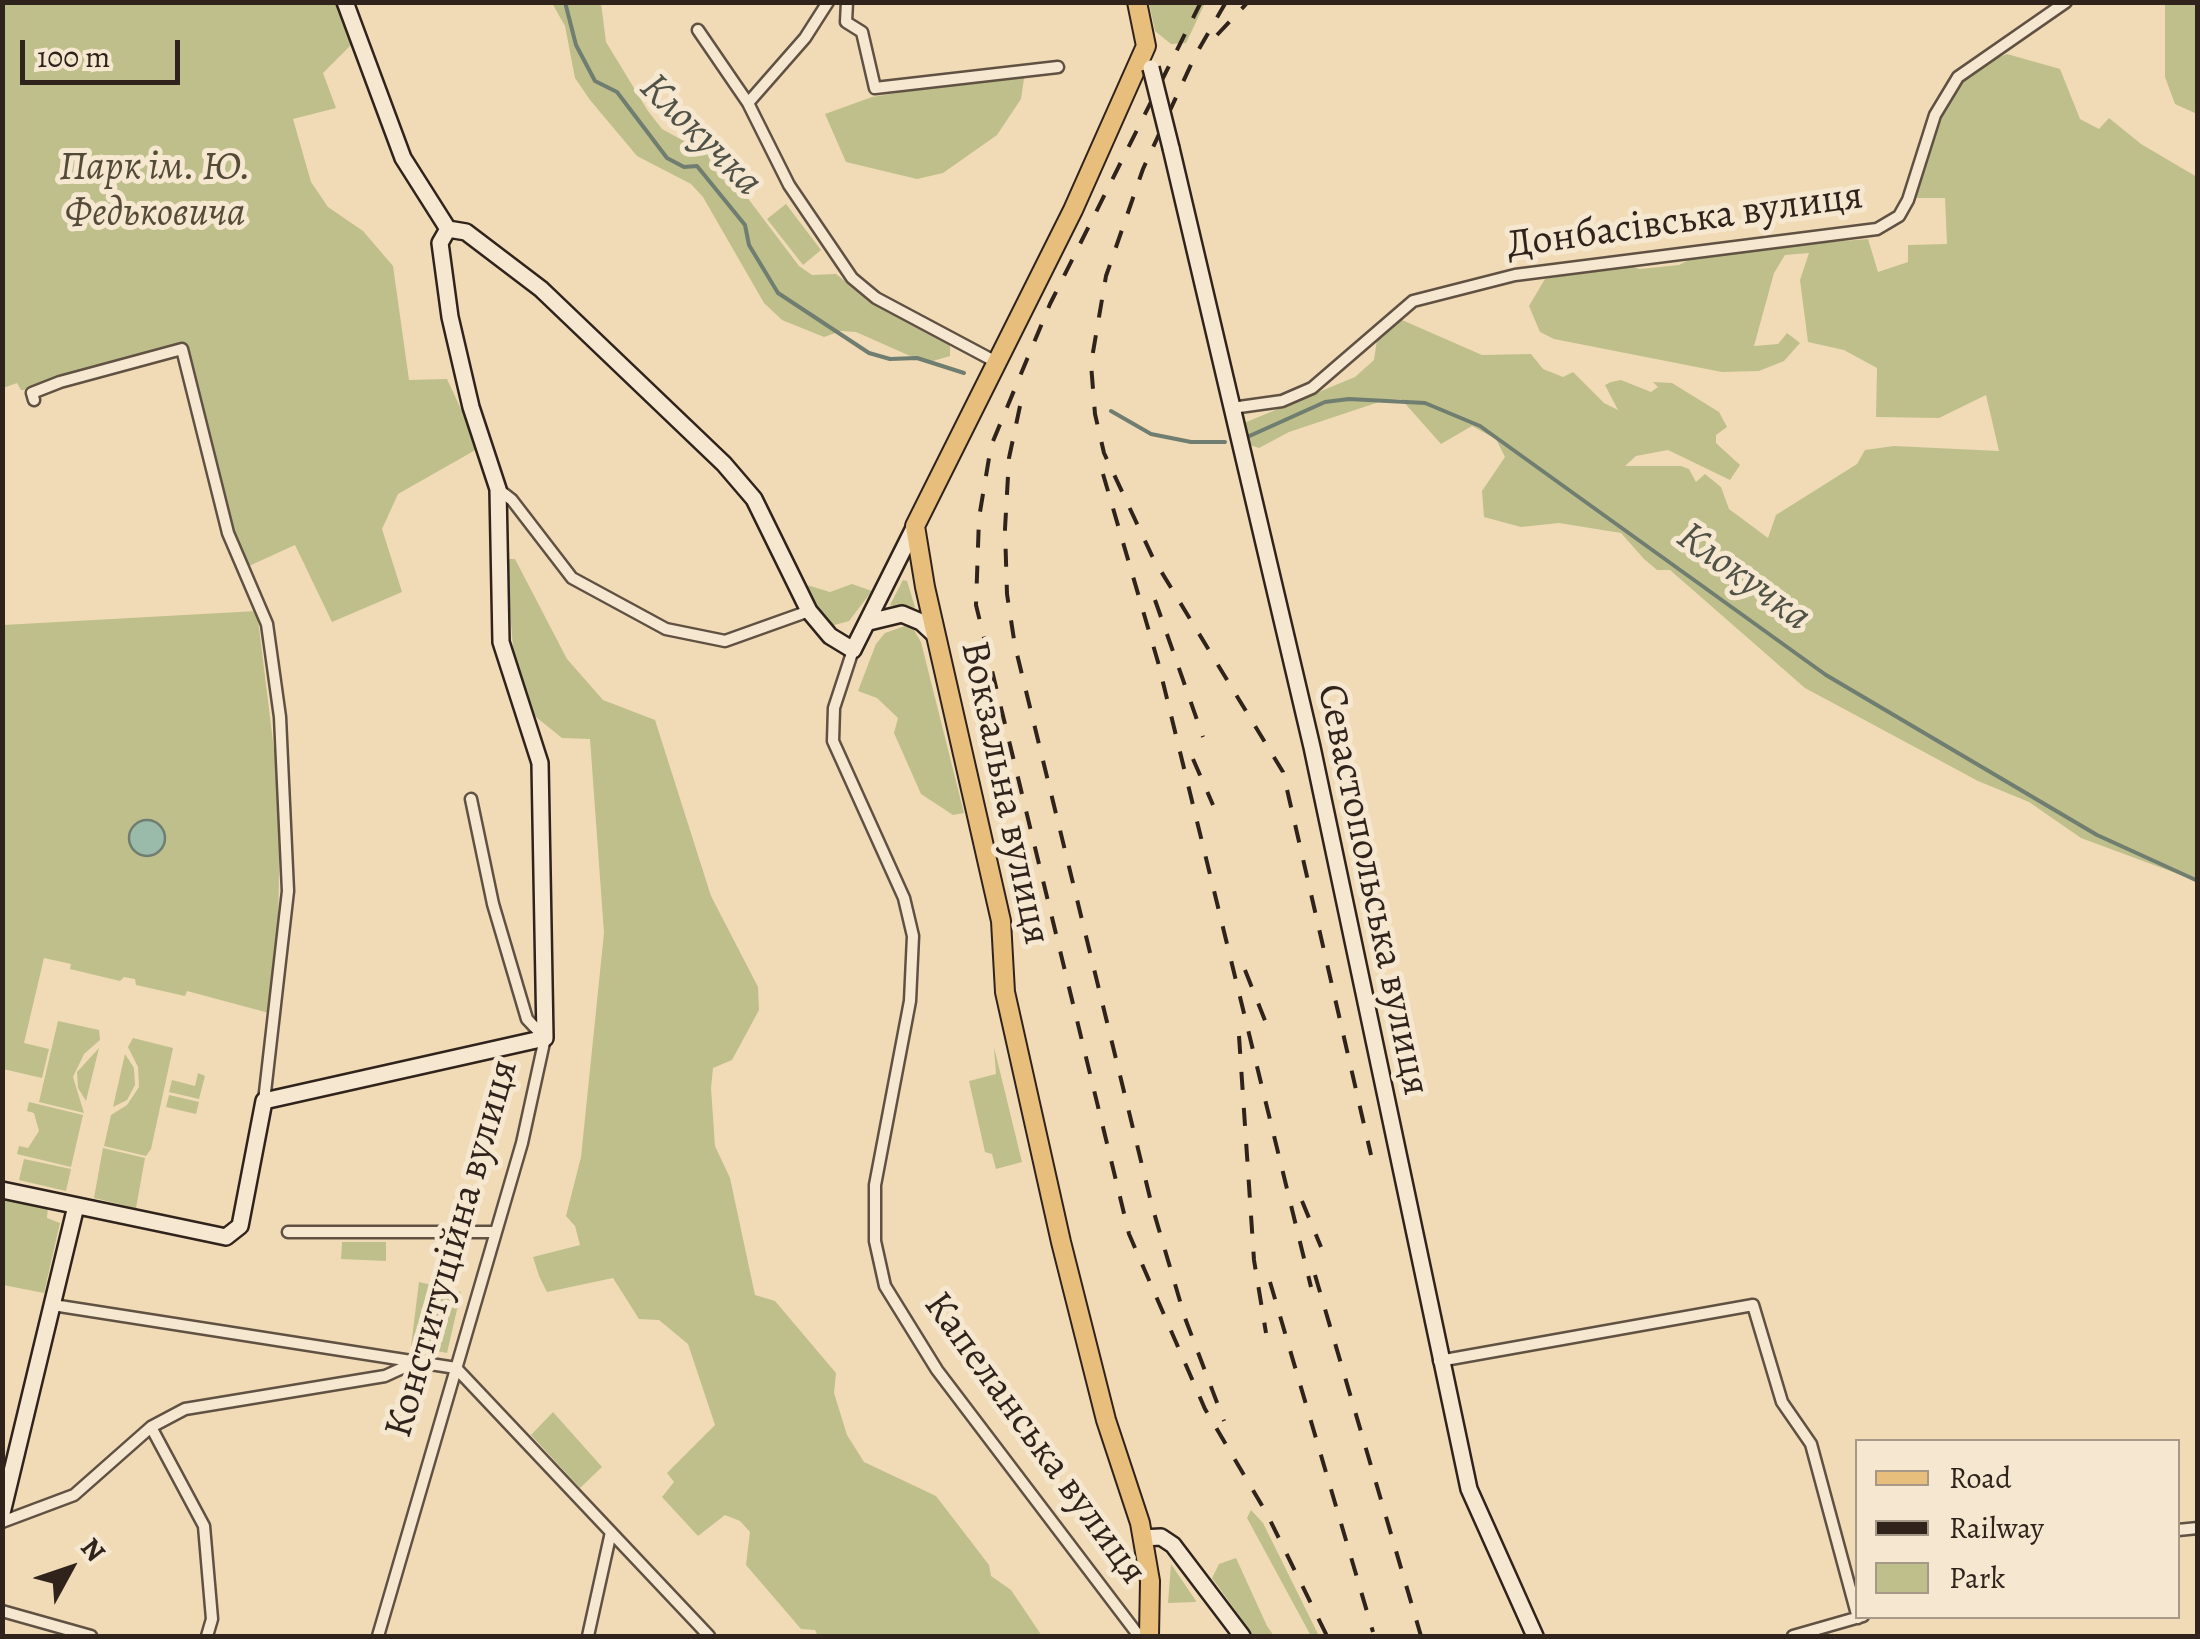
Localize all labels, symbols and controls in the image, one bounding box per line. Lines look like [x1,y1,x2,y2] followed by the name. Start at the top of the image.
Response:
[25,20,185,82] scale bar
[37,37,110,77] text: 100 m
[628,64,772,208] water label: Клокучка
[59,145,251,239] park label: Парк ім. Ю. Федьковича
[1504,173,1866,271] street label: Донбасівська вулиця
[1666,512,1820,644] water label: Клокучка
[948,637,1060,949] street label: Вокзальна вулиця
[1305,680,1439,1100] street label: Севастопольська вулиця
[376,1055,530,1443] street label: Конституційна вулиця
[912,1284,1156,1594] street label: Капеланська вулиця
[1855,1439,2180,1619] legend
[1949,1458,2011,1498] text: Road
[1949,1508,2044,1548] text: Railway
[20,1519,120,1619] north arrow
[72,1530,114,1570] text: N
[1949,1558,2005,1598] text: Park

